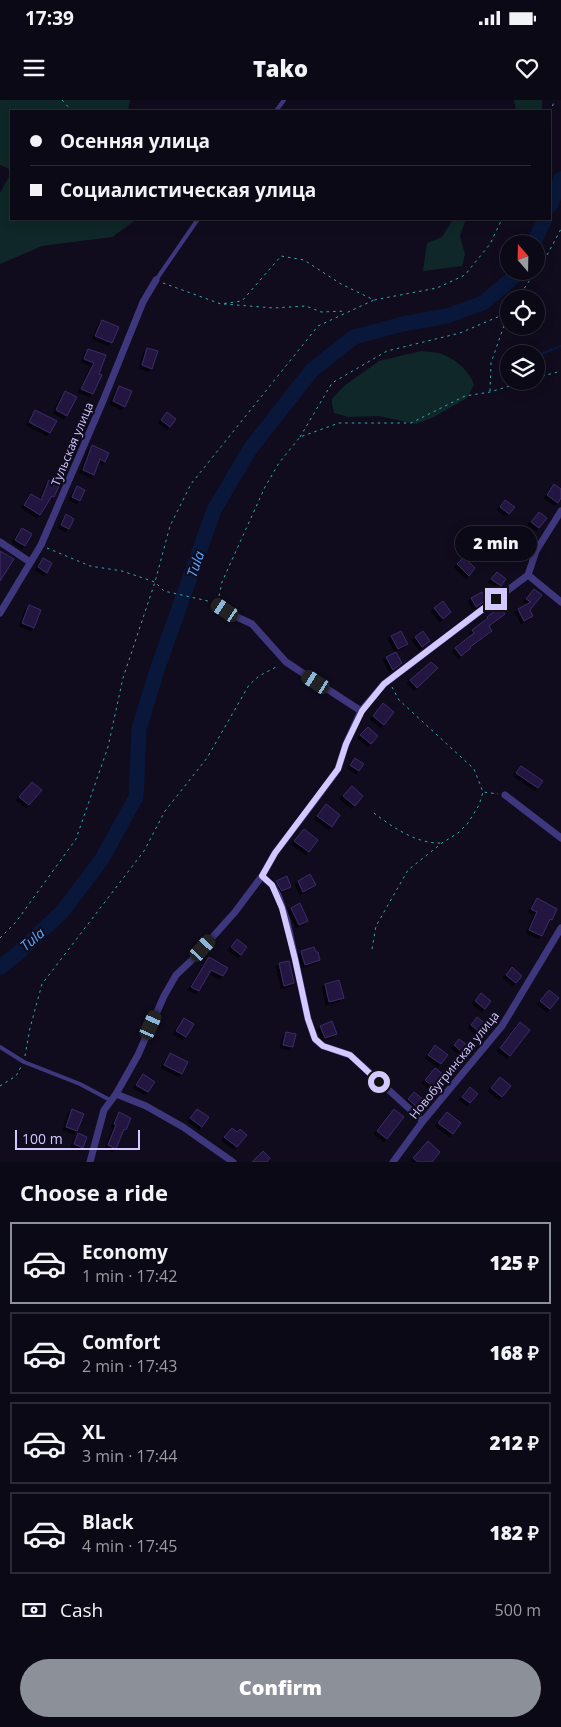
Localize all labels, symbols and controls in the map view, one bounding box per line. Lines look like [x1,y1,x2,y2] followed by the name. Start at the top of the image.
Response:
[25,5,74,31] text: 17:39
[253,53,308,83] text: Tako
[20,54,48,82] icon: menu
[513,54,541,82] icon: heart
[60,128,210,154] text: Осенняя улица
[60,177,316,203] text: Социалистическая улица
[500,235,545,280] north arrow
[500,235,545,390] map controls
[500,290,545,335] button: locate
[500,345,545,390] button: layers
[47,399,97,489] street label: Тульская улица
[455,526,537,562] callout: 2 min
[473,532,519,554] text: 2 min
[182,548,208,580] water label: Tula
[485,588,507,610] route end
[208,595,241,625] car
[299,668,332,696] car
[16,923,48,955] water label: Tula
[187,932,218,964] car
[138,1008,163,1042] car
[405,1008,503,1122] street label: Новобугринская улица
[368,1071,390,1093] route start
[15,1127,140,1150] scale bar
[22,1129,63,1148] text: 100 m
[20,1177,168,1207] text: Choose a ride
[82,1239,168,1265] text: Economy
[22,1241,67,1286] icon: car
[490,1250,539,1276] text: 125 ₽
[82,1265,177,1287] text: 1 min · 17:42
[82,1329,161,1355] text: Comfort
[22,1331,67,1376] icon: car
[490,1340,539,1366] text: 168 ₽
[82,1355,177,1377] text: 2 min · 17:43
[82,1419,105,1445] text: XL
[22,1421,67,1466] icon: car
[490,1430,539,1456] text: 212 ₽
[82,1445,177,1467] text: 3 min · 17:44
[82,1509,134,1535] text: Black
[22,1511,67,1556] icon: car
[490,1520,539,1546] text: 182 ₽
[82,1535,177,1557] text: 4 min · 17:45
[20,1596,48,1624] icon: cash
[60,1597,103,1623] text: Cash
[495,1599,541,1621] text: 500 m
[20,1659,541,1717] button: Confirm

